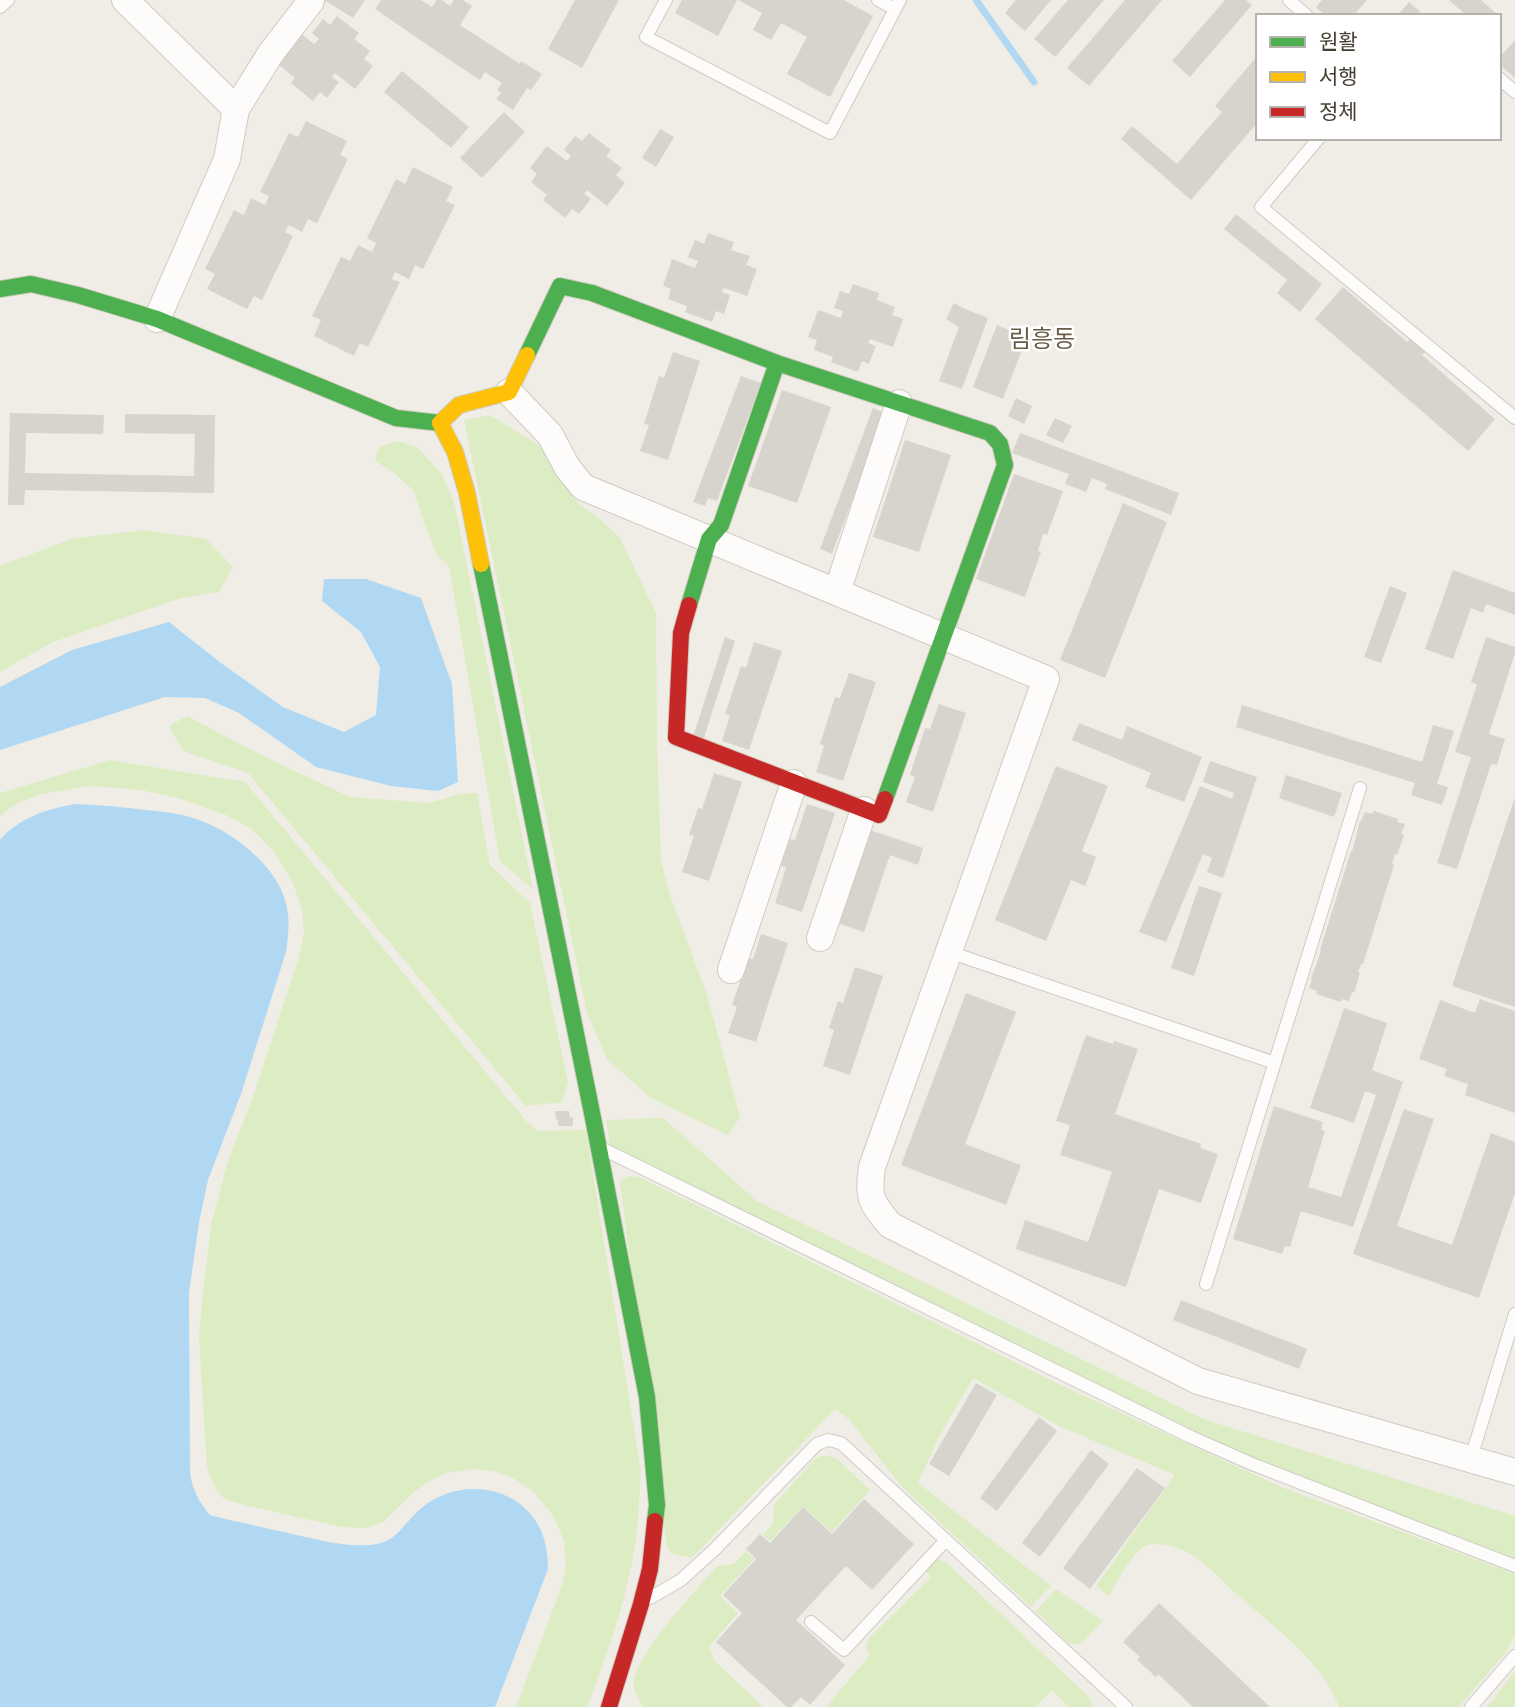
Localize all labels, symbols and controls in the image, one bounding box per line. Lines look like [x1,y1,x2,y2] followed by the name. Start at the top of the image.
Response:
[1256,14,1501,140] legend
[1319,28,1358,53] text: 원활
[1319,63,1358,88] text: 서행
[1319,98,1358,123] text: 정체
[1009,323,1075,352] district label: 림흥동

